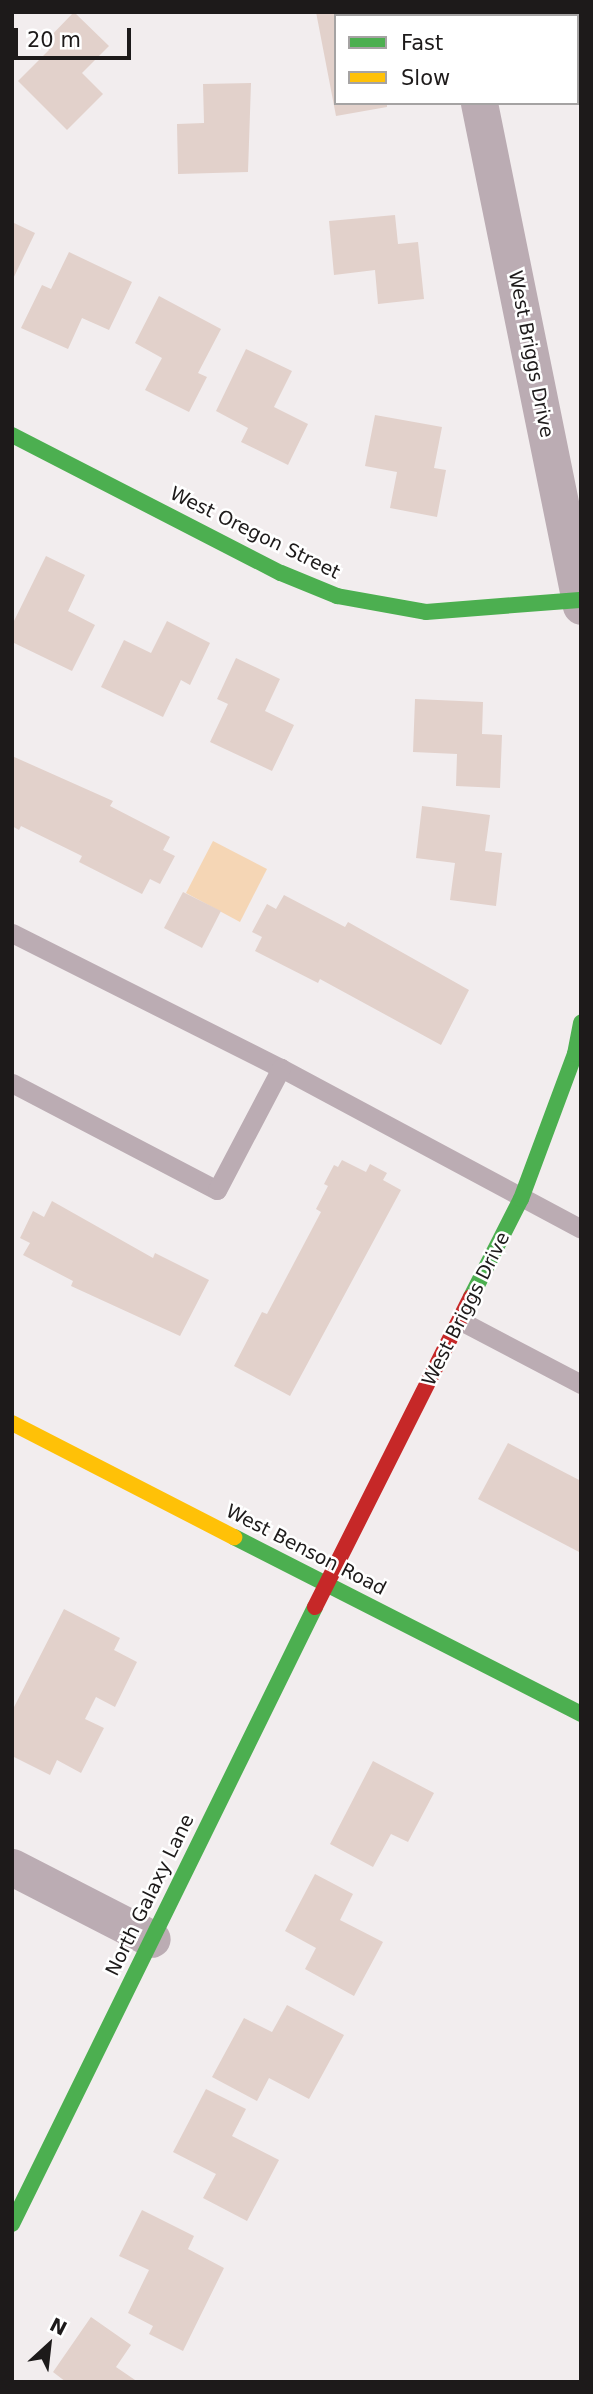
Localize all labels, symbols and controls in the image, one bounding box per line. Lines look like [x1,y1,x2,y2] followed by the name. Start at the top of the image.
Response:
[18,14,135,58] scale bar
[334,14,579,105] legend
[27,28,81,52] text: 20 m
[401,31,443,55] text: Fast
[401,66,450,90] text: Slow
[504,269,558,439] street label: West Briggs Drive
[166,482,344,584] street label: West Oregon Street
[417,1228,515,1390] street label: West Briggs Drive
[222,1500,390,1600] street label: West Benson Road
[101,1810,199,1980] street label: North Galaxy Lane
[14,2310,84,2380] north arrow
[46,2313,71,2340] text: N

